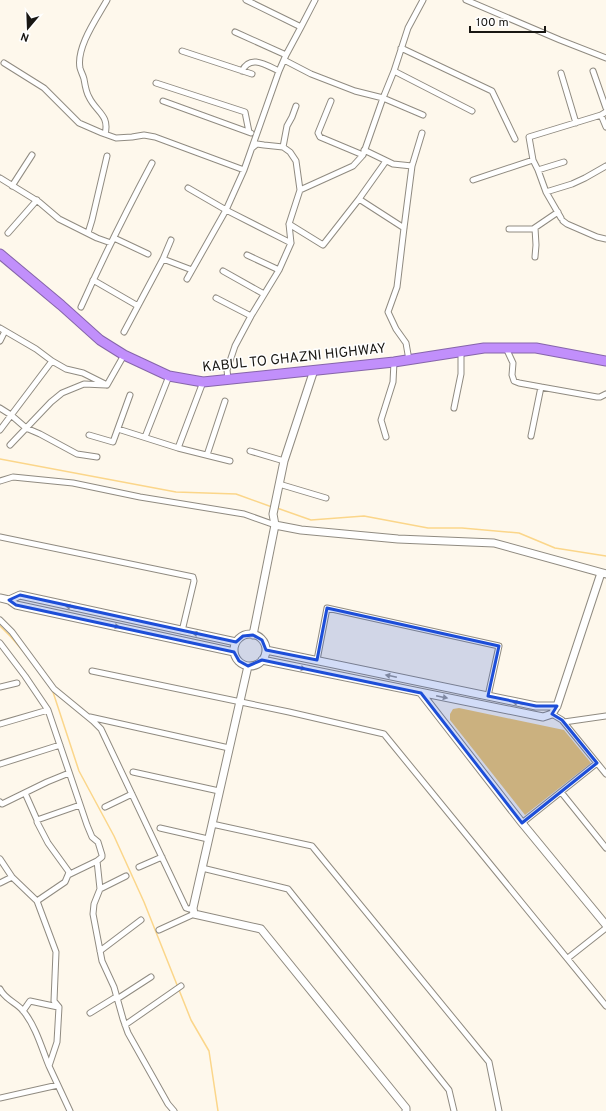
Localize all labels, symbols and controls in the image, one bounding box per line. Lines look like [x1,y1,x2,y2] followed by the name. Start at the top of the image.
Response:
[8,8,48,48] north arrow
[470,8,545,34] scale bar
[476,15,509,31] text: 100 m
[19,29,31,44] text: N
[201,340,387,377] street label: KABUL TO GHAZNI HIGHWAY
[65,603,77,609] one-way arrow
[108,623,120,629] one-way arrow
[192,631,204,637] one-way arrow
[294,665,307,671] one-way arrow
[385,672,397,678] one-way arrow
[435,694,448,700] one-way arrow
[512,699,525,705] one-way arrow

